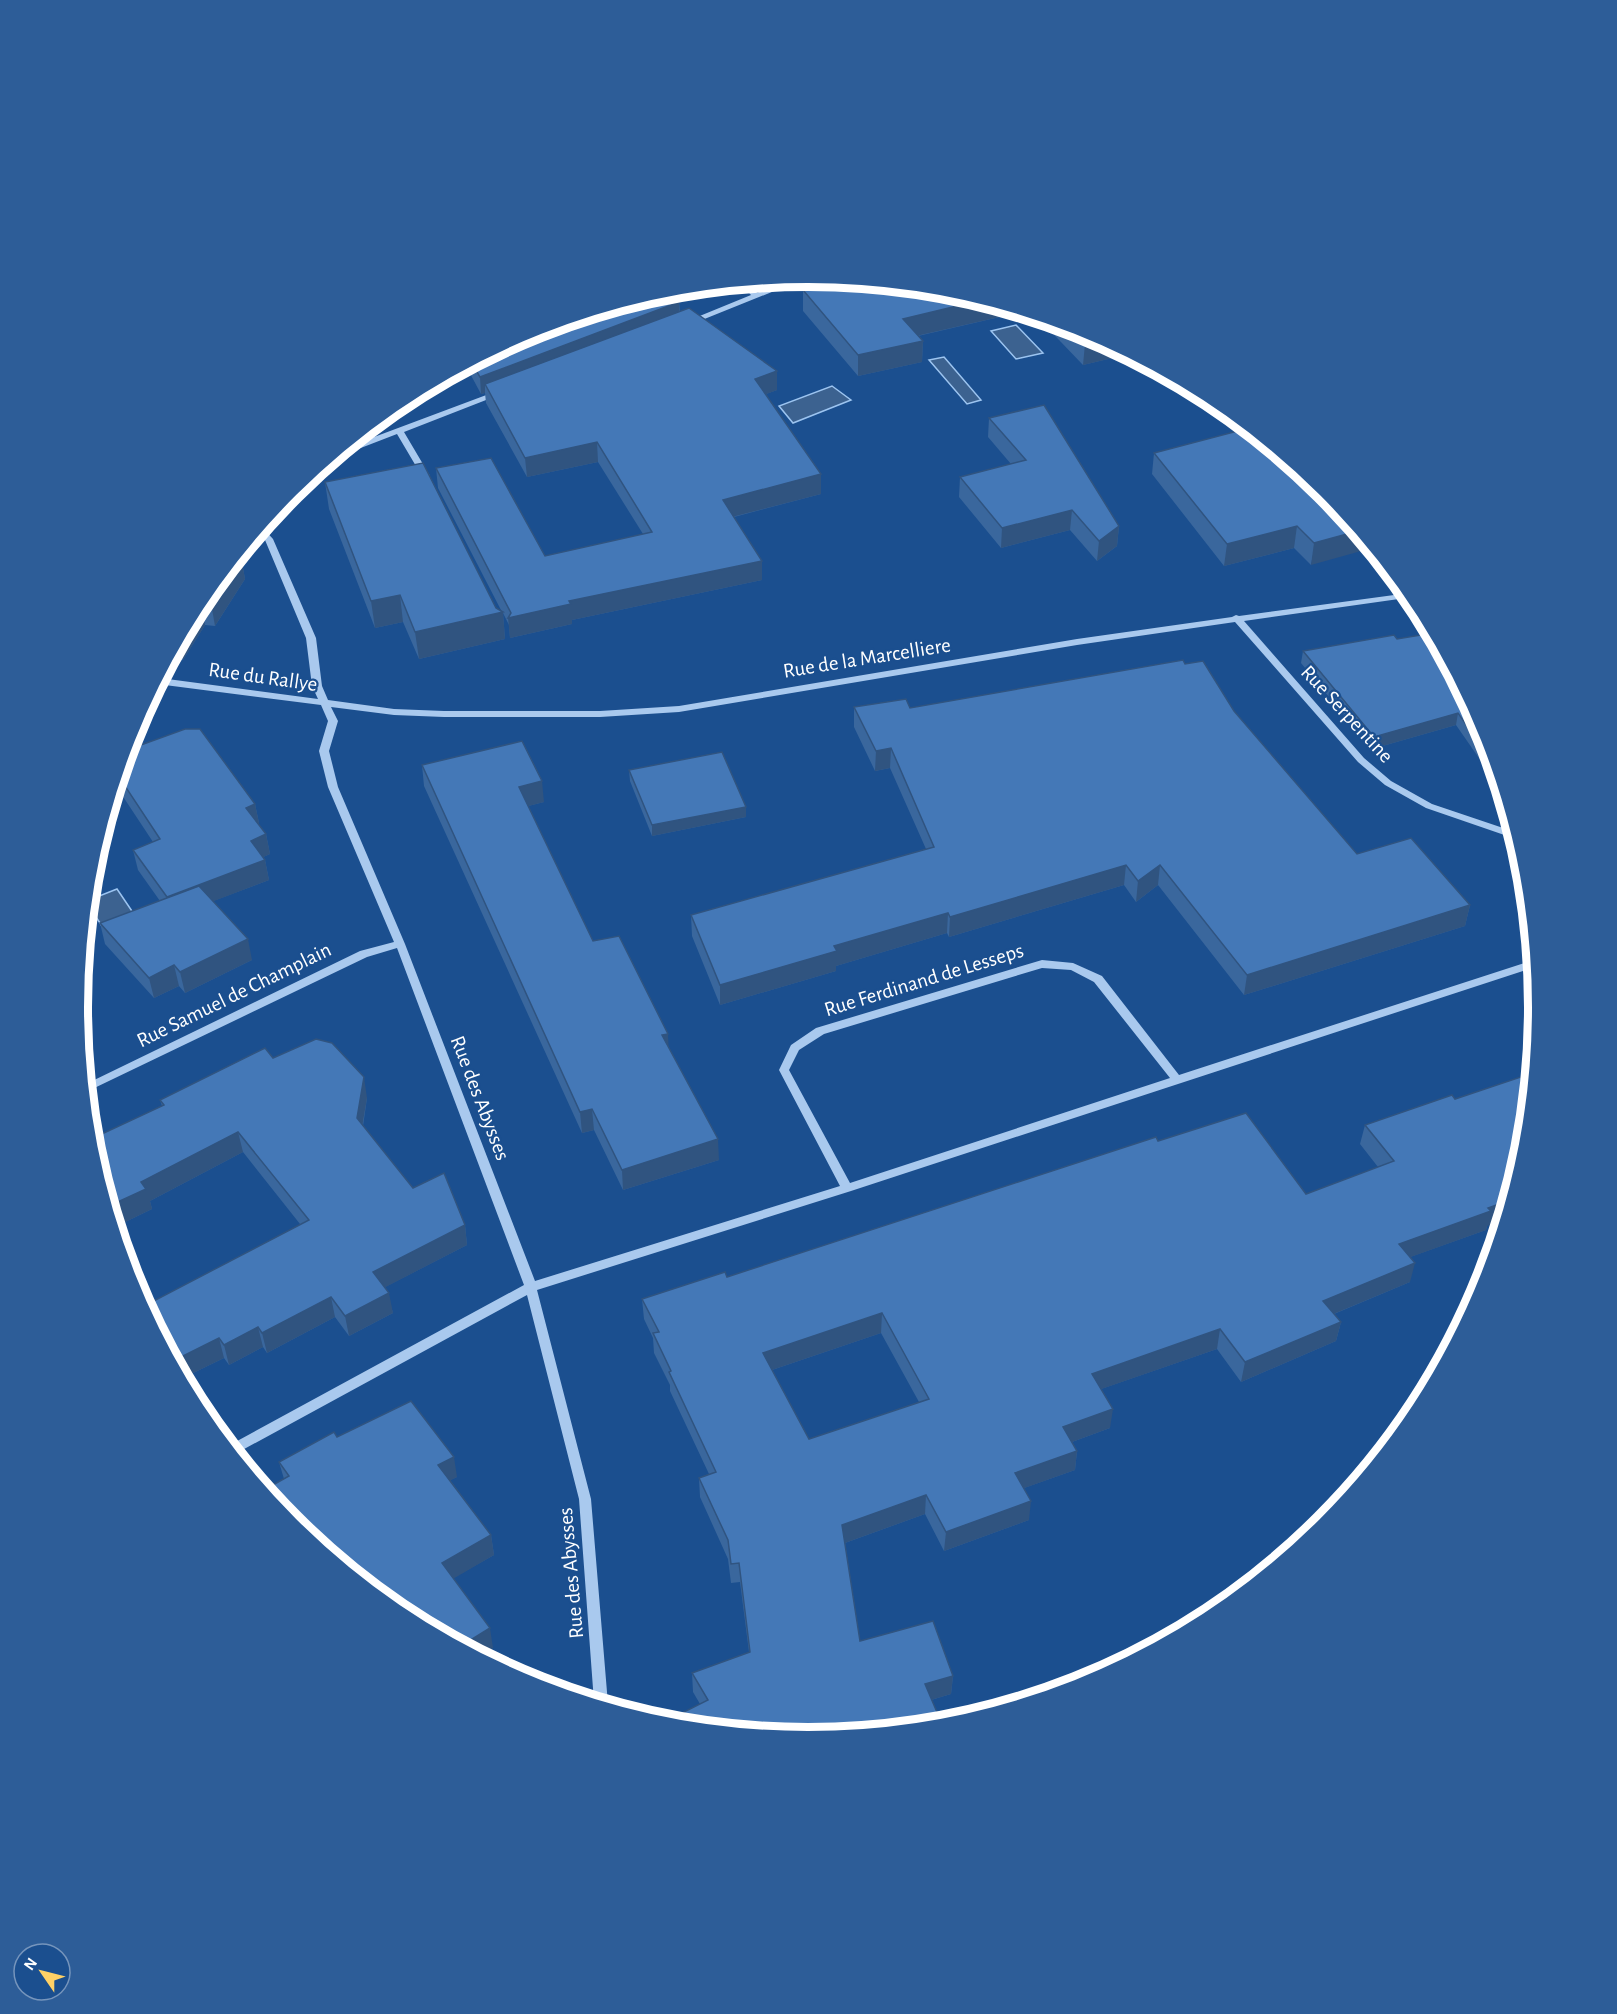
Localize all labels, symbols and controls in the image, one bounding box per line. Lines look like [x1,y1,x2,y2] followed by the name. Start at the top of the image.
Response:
[782,634,952,682] street label: Rue de la Marcelliere
[207,659,319,695] street label: Rue du Rallye
[1297,661,1397,767] street label: Rue Serpentine
[133,939,335,1051] street label: Rue Samuel de Champlain
[822,940,1026,1020] street label: Rue Ferdinand de Lesseps
[447,1033,513,1163] street label: Rue des Abysses
[555,1507,587,1639] street label: Rue des Abysses
[12,1942,72,2002] north arrow
[21,1955,40,1973] text: N

